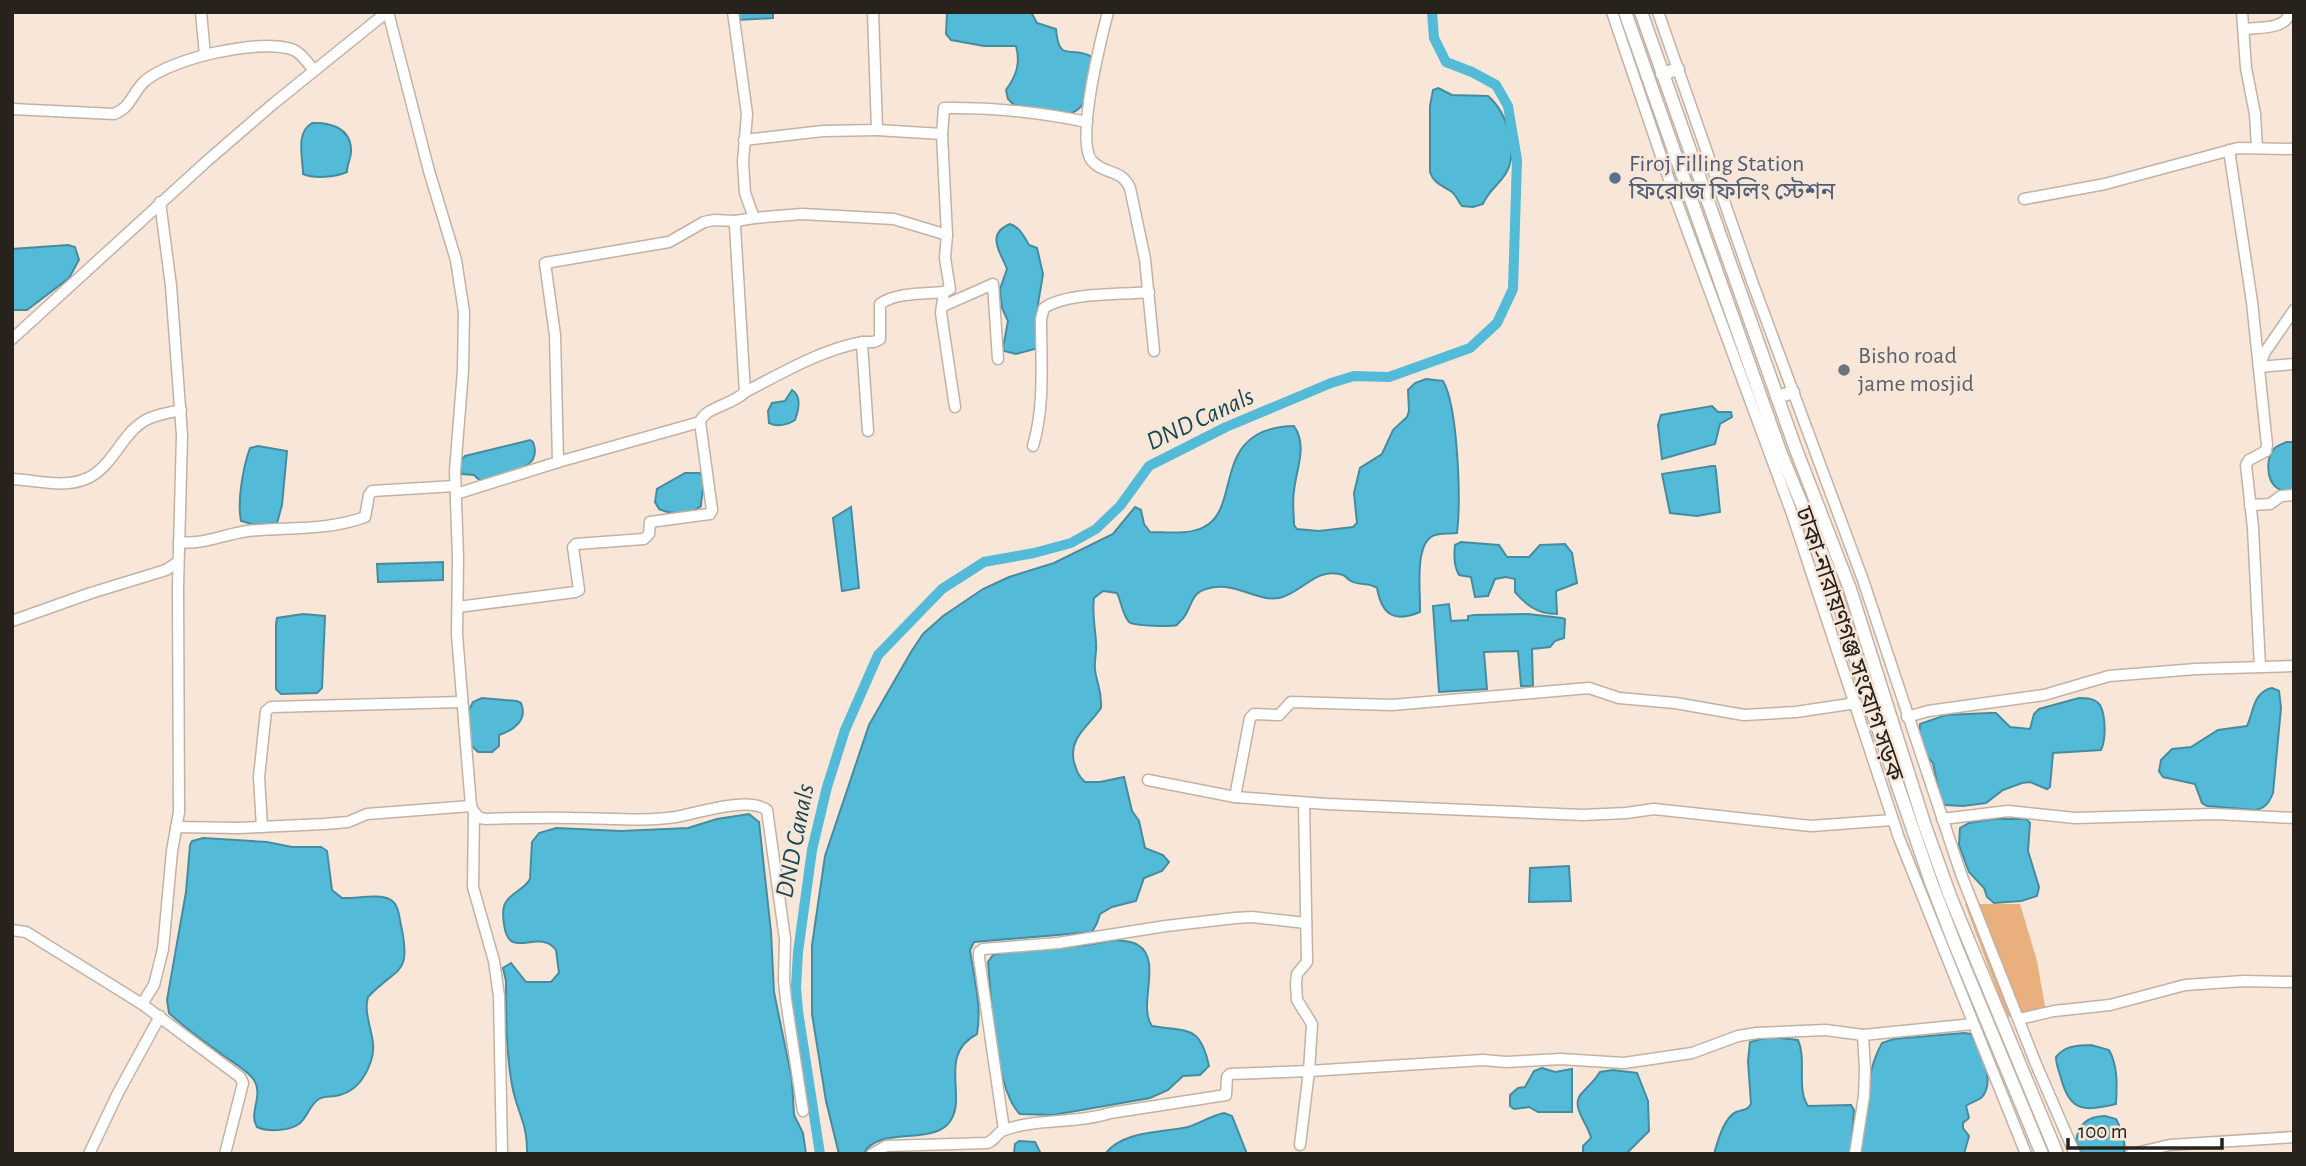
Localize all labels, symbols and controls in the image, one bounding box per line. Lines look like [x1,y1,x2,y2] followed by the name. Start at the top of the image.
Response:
[1628,152,1836,204] place label: Firoj Filling Station ফিরোজ ফিলিং স্টেশন
[1607,170,1623,186] marker: Firoj Filling Station ফিরোজ ফিলিং স্টেশন
[1858,344,1974,396] place label: Bisho road jame mosjid
[1836,362,1852,378] marker: Bisho road jame mosjid
[1142,383,1258,455] water label: DND Canals
[1790,503,1907,785] street label: ঢাকা-নারায়ণগঞ্জ সংযোগ সড়ক
[771,782,819,900] water label: DND Canals
[2068,1106,2222,1150] scale bar
[2078,1121,2128,1142] text: 100 m

